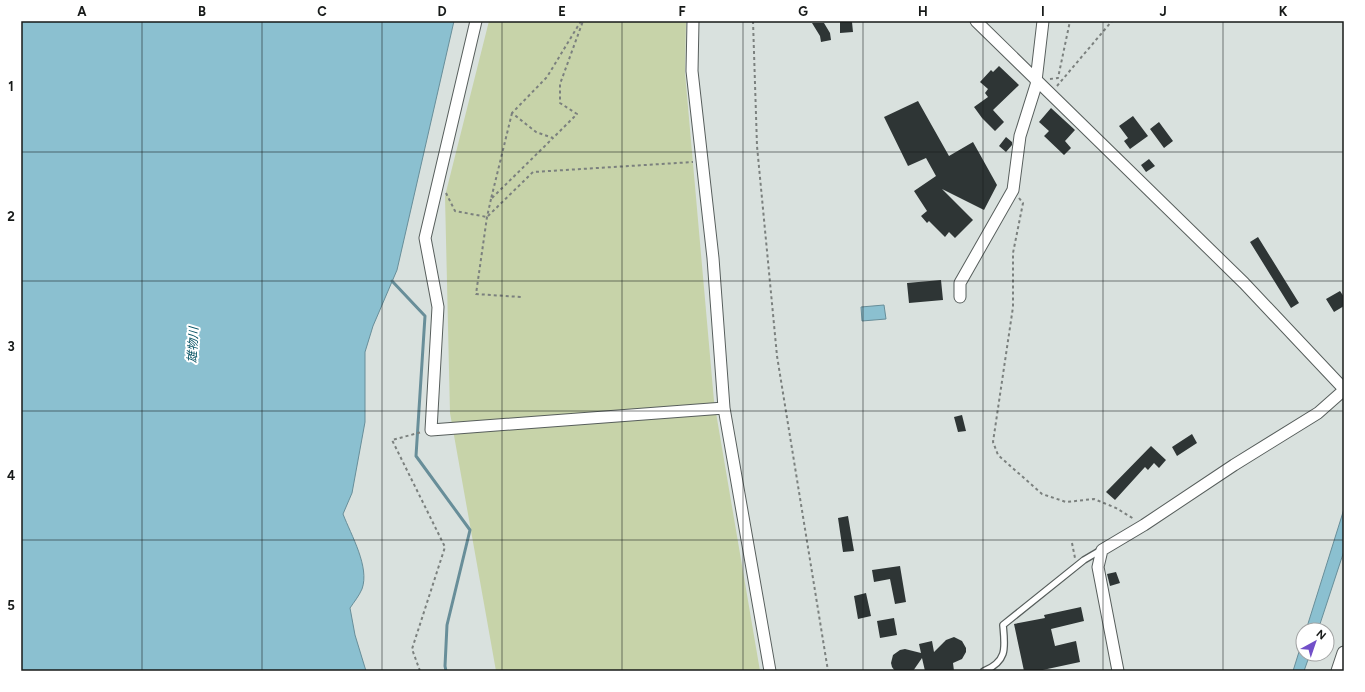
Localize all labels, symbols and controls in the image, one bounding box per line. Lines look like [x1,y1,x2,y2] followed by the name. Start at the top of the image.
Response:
[77,4,87,19] text: A
[198,4,206,19] text: B
[317,4,327,19] text: C
[437,4,447,19] text: D
[558,4,566,19] text: E
[678,4,686,19] text: F
[798,4,808,19] text: G
[918,4,928,19] text: H
[1041,4,1045,19] text: I
[1159,4,1167,19] text: J
[1279,4,1288,19] text: K
[8,79,14,94] text: 1
[7,209,15,224] text: 2
[185,325,201,363] water label: 雄物川
[7,339,15,354] text: 3
[7,468,15,483] text: 4
[7,598,15,613] text: 5
[1295,622,1335,662] north arrow
[1314,627,1329,642] text: N

